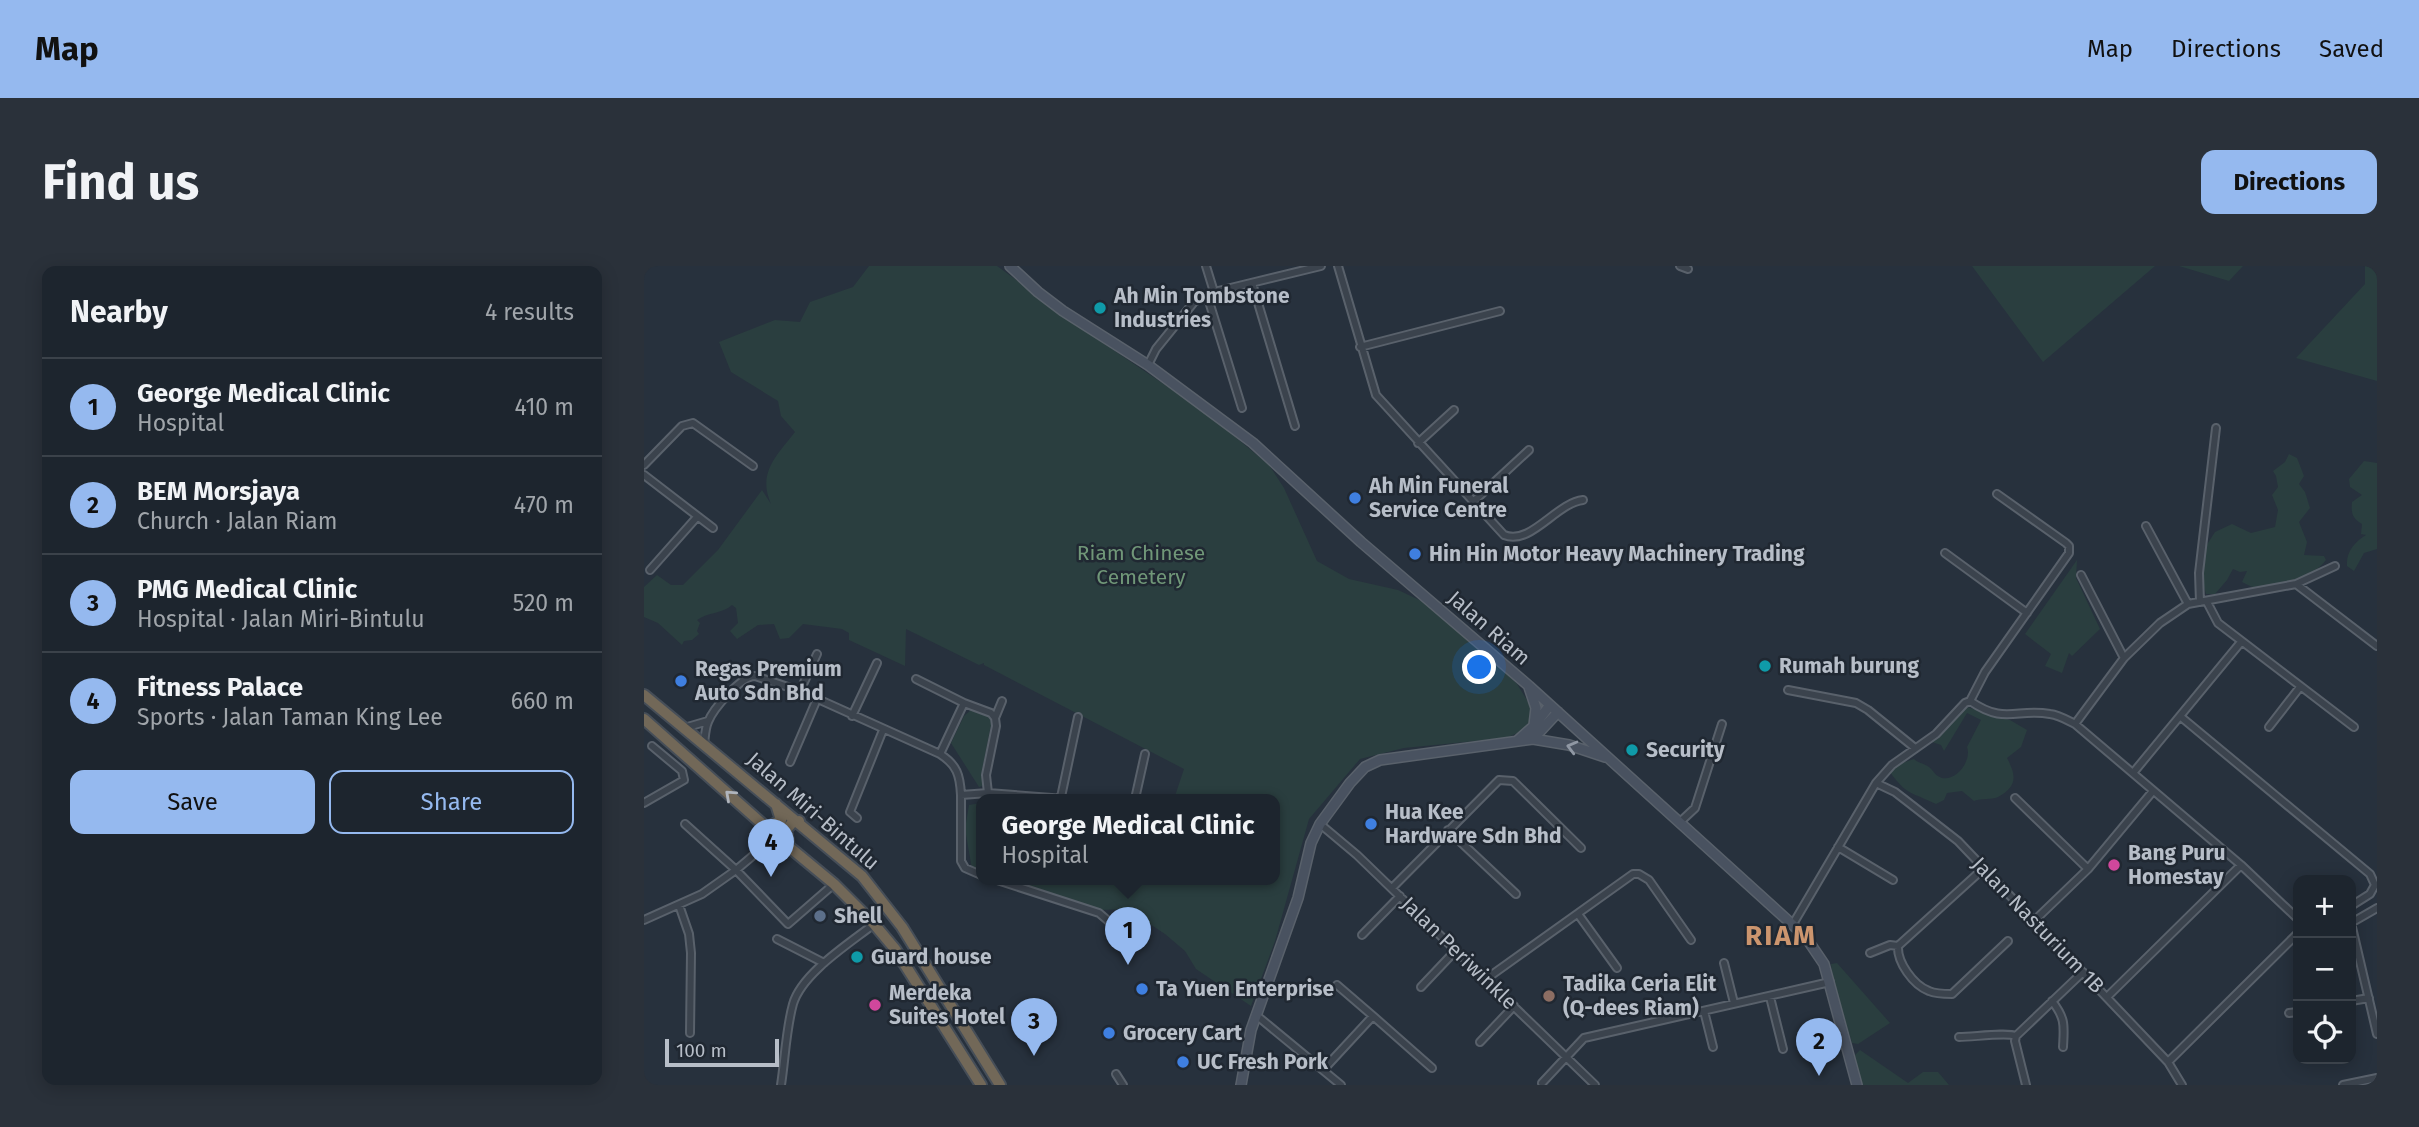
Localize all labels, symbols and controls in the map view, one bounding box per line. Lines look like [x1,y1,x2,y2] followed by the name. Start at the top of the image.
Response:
[35,29,99,69] text: Map
[2087,35,2133,63] text: Map
[2171,35,2281,63] text: Directions
[2319,35,2384,63] text: Saved
[2201,150,2377,214] button: Directions
[42,153,199,212] text: Find us
[1113,283,1290,333] place label: Ah Min Tombstone Industries
[70,294,168,330] text: Nearby
[485,298,574,326] text: 4 results
[1092,300,1108,316] marker: Ah Min Tombstone Industries
[137,378,390,409] text: George Medical Clinic
[88,393,98,421] text: 1
[514,393,574,421] text: 410 m
[137,409,224,437] text: Hospital
[1368,473,1509,523] place label: Ah Min Funeral Service Centre
[137,476,300,507] text: BEM Morsjaya
[1347,490,1363,506] marker: Ah Min Funeral Service Centre
[87,491,99,519] text: 2
[514,491,574,519] text: 470 m
[137,507,338,535] text: Church · Jalan Riam
[1077,540,1205,590] park label: Riam Chinese Cemetery
[1429,541,1805,567] place label: Hin Hin Motor Heavy Machinery Trading
[1407,546,1423,562] marker: Hin Hin Motor Heavy Machinery Trading
[137,574,357,605] text: PMG Medical Clinic
[1442,585,1536,671] street label: Jalan Riam
[87,589,99,617] text: 3
[513,589,574,617] text: 520 m
[137,605,425,633] text: Hospital · Jalan Miri-Bintulu
[1462,650,1496,684] your location
[1779,653,1919,679] place label: Rumah burung
[694,656,842,706] place label: Regas Premium Auto Sdn Bhd
[1757,658,1773,674] marker: Rumah burung
[137,672,303,703] text: Fitness Palace
[673,673,689,689] marker: Regas Premium Auto Sdn Bhd
[87,687,100,715] text: 4
[511,687,574,715] text: 660 m
[137,703,443,731] text: Sports · Jalan Taman King Lee
[1646,737,1725,763] place label: Security
[1566,740,1578,755] one-way arrow
[1624,742,1640,758] marker: Security
[741,746,885,876] street label: Jalan Miri-Bintulu
[70,770,315,834] button: Save
[329,770,574,834] button: Share
[725,791,738,803] one-way arrow
[976,794,1280,885] popup
[1385,799,1562,849] place label: Hua Kee Hardware Sdn Bhd
[1001,810,1255,841] text: George Medical Clinic
[1363,816,1379,832] marker: Hua Kee Hardware Sdn Bhd
[748,819,794,877] pin: 4
[2128,840,2226,890] place label: Bang Puru Homestay
[1001,841,1089,869] text: Hospital
[1966,851,2110,999] street label: Jalan Nasturium 1B
[2106,857,2122,873] marker: Bang Puru Homestay
[2293,875,2356,1064] map controls
[2293,875,2356,938] button: +
[1395,891,1523,1015] street label: Jalan Periwinkle
[834,903,883,929] place label: Shell
[1105,907,1151,965] pin: 1
[812,908,828,924] marker: Shell
[1745,919,1817,952] district label: RIAM
[2293,938,2356,1001] button: −
[871,944,992,970] place label: Guard house
[849,949,865,965] marker: Guard house
[1563,971,1717,1021] place label: Tadika Ceria Elit (Q-dees Riam)
[1156,976,1334,1002] place label: Ta Yuen Enterprise
[889,980,1006,1030] place label: Merdeka Suites Hotel
[1134,981,1150,997] marker: Ta Yuen Enterprise
[1541,988,1557,1004] marker: Tadika Ceria Elit (Q-dees Riam)
[867,997,883,1013] marker: Merdeka Suites Hotel
[1011,998,1057,1056] pin: 3
[2293,1001,2356,1064] button: locate
[1796,1018,1842,1076] pin: 2
[1123,1020,1243,1046] place label: Grocery Cart
[1101,1025,1117,1041] marker: Grocery Cart
[665,1036,779,1068] scale bar
[676,1039,727,1062] text: 100 m
[1197,1049,1328,1075] place label: UC Fresh Pork
[1175,1054,1191,1070] marker: UC Fresh Pork

